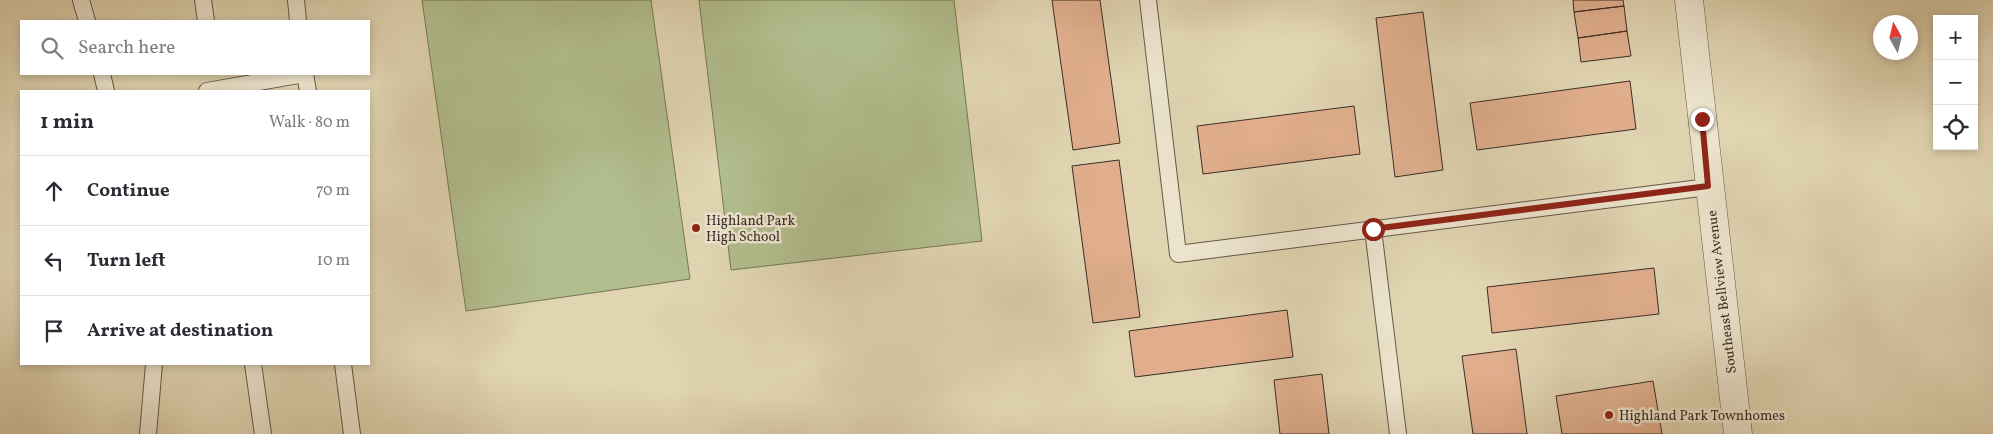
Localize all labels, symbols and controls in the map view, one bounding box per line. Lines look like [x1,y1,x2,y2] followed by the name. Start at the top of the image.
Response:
[1873,15,1918,60] north arrow
[1933,15,1978,150] map controls
[1933,15,1978,60] button: +
[20,20,370,75] search box
[38,34,66,62] icon: search
[78,35,175,61] text: Search here
[1933,60,1978,105] button: −
[1933,105,1978,150] button: locate
[40,108,94,137] text: 1 min
[1691,108,1714,131] route end
[269,112,350,134] text: Walk · 80 m
[40,177,68,205] icon: ahead
[87,178,170,204] text: Continue
[316,180,350,202] text: 70 m
[1703,209,1742,375] street label: Southeast Bellview Avenue
[706,212,795,247] place label: Highland Park High School
[1362,218,1385,241] route start
[690,222,702,234] marker: Highland Park High School
[40,247,68,275] icon: left
[87,248,166,274] text: Turn left
[317,250,350,272] text: 10 m
[40,317,68,345] icon: arrive
[87,318,273,344] text: Arrive at destination
[1619,407,1785,426] place label: Highland Park Townhomes
[1603,409,1615,421] marker: Highland Park Townhomes

